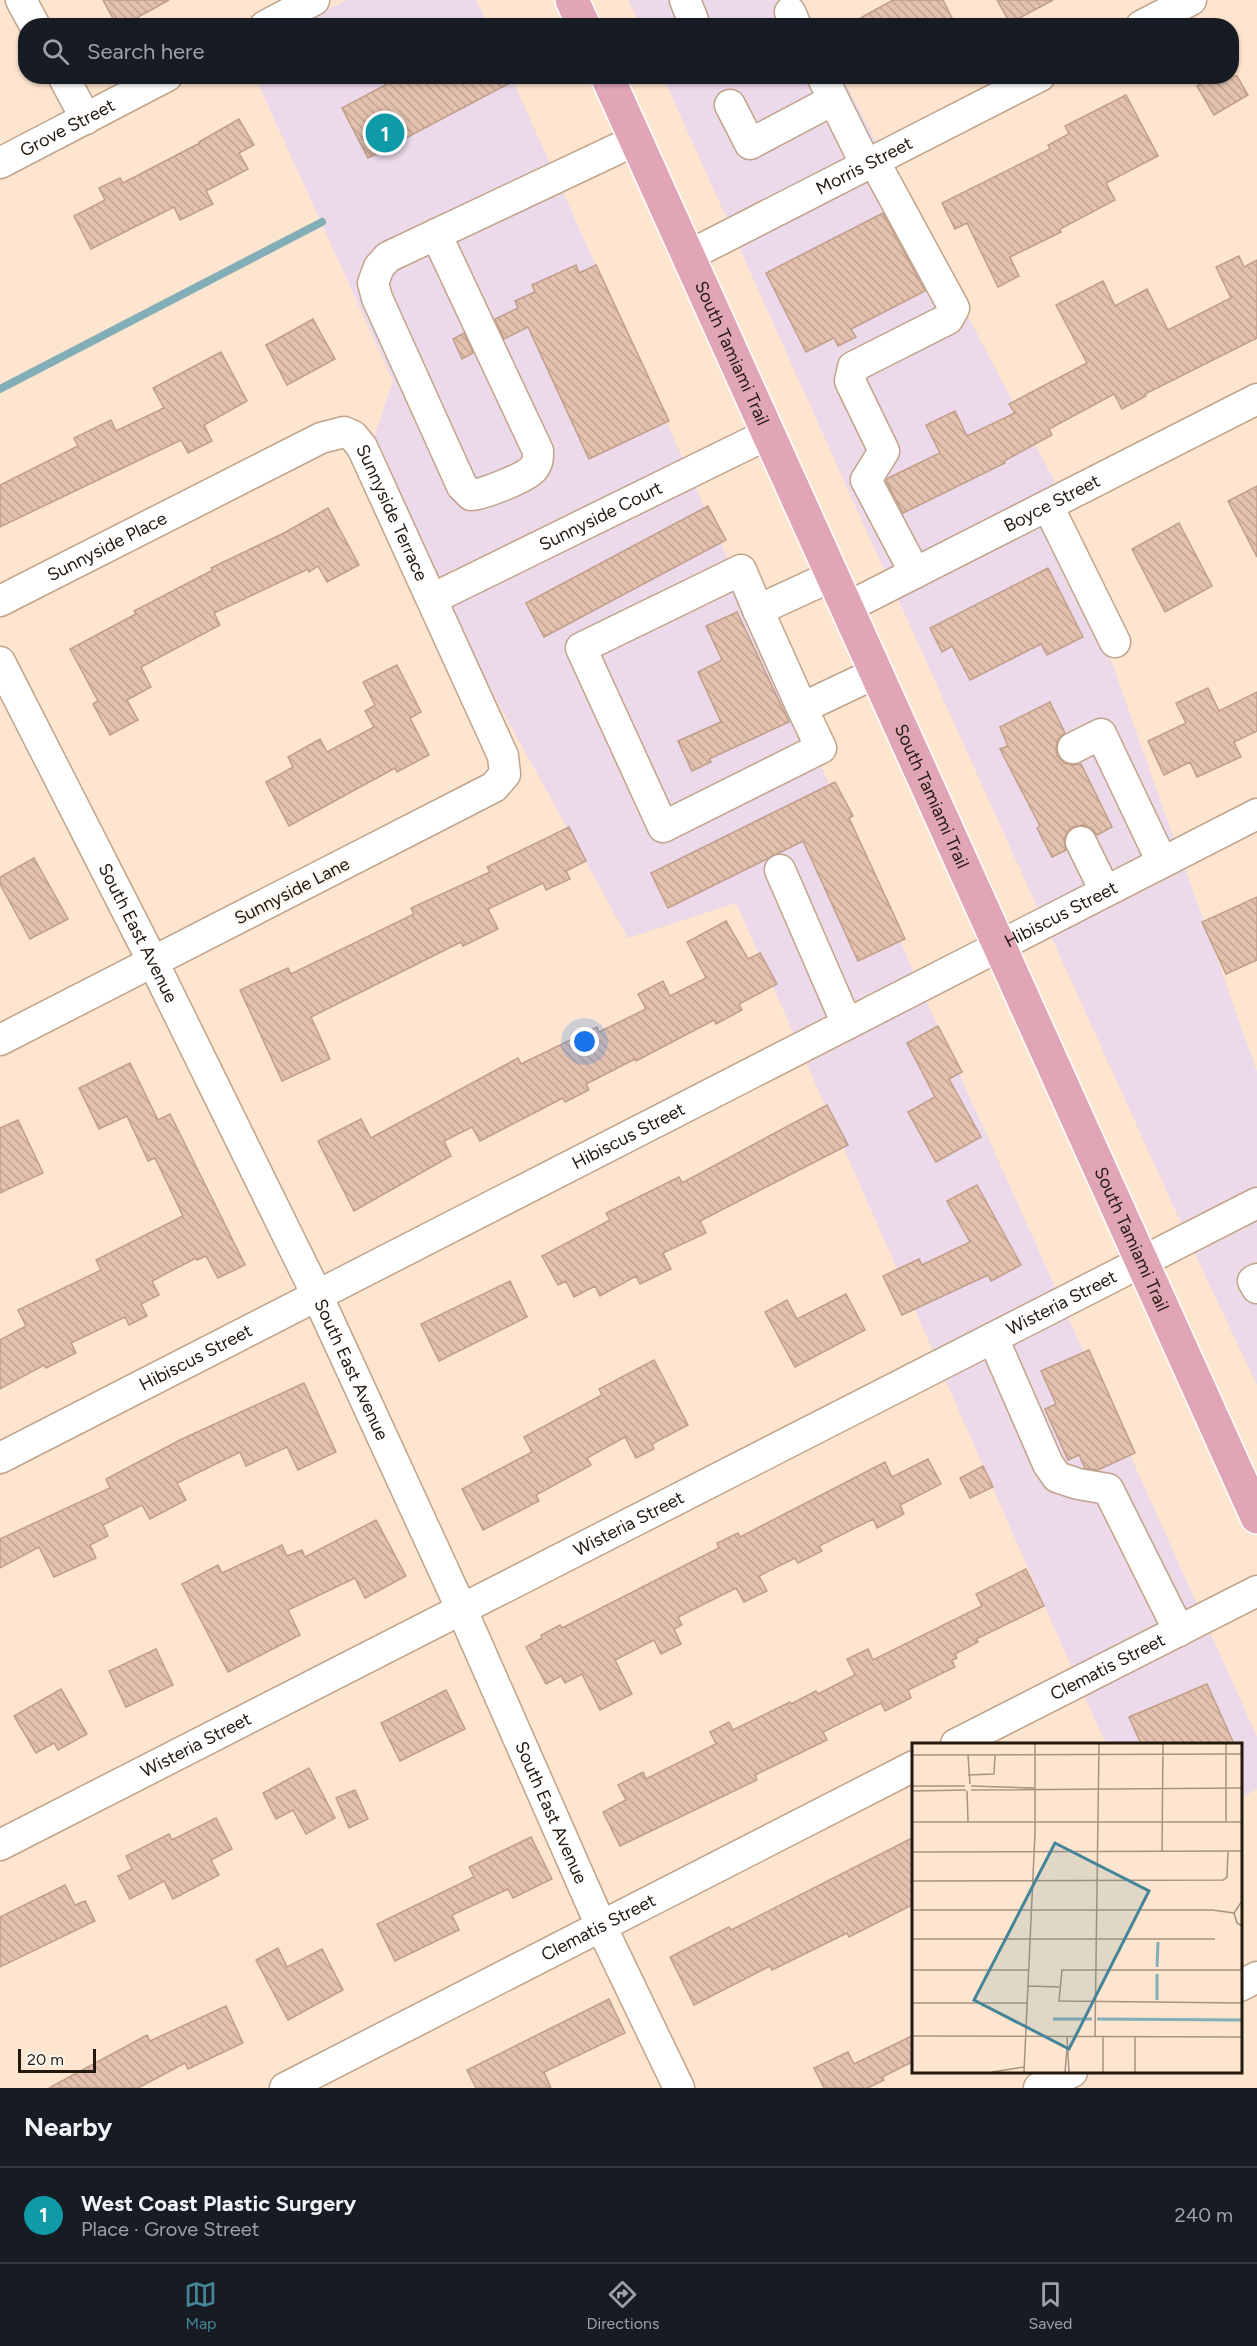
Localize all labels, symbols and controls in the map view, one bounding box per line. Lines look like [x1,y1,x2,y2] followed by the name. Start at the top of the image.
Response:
[18,18,1239,84] search box
[39,35,72,68] icon: search
[87,38,205,65] text: Search here
[16,94,119,162] street label: Grove Street
[366,110,404,156] pin: 1
[812,132,916,200] street label: Morris Street
[690,277,774,429] street label: South Tamiami Trail
[351,441,433,584] street label: Sunnyside Terrace
[1000,470,1104,537] street label: Boyce Street
[536,477,666,556] street label: Sunnyside Court
[44,507,171,586] street label: Sunnyside Place
[890,720,974,872] street label: South Tamiami Trail
[231,852,353,929] street label: Sunnyside Lane
[93,860,182,1006] street label: South East Avenue
[1001,876,1121,953] street label: Hibiscus Street
[570,1027,599,1056] your location
[568,1098,689,1174] street label: Hibiscus Street
[1090,1163,1174,1315] street label: South Tamiami Trail
[1003,1265,1121,1340] street label: Wisteria Street
[309,1295,393,1444] street label: South East Avenue
[136,1320,256,1396] street label: Hibiscus Street
[570,1487,688,1561] street label: Wisteria Street
[1047,1629,1169,1705] street label: Clematis Street
[137,1708,255,1782] street label: Wisteria Street
[510,1738,592,1887] street label: South East Avenue
[912,1743,1242,2073] inset map
[537,1889,659,1966] street label: Clematis Street
[18,2046,96,2074] scale bar
[27,2050,64,2069] text: 20 m
[24,2111,112,2143] text: Nearby
[81,2190,356,2217] text: West Coast Plastic Surgery
[39,2203,48,2227] text: 1
[1175,2203,1233,2227] text: 240 m
[81,2217,259,2241] text: Place · Grove Street
[184,2278,217,2333] tab: Map
[586,2278,659,2333] tab: Directions
[1028,2278,1073,2333] tab: Saved

